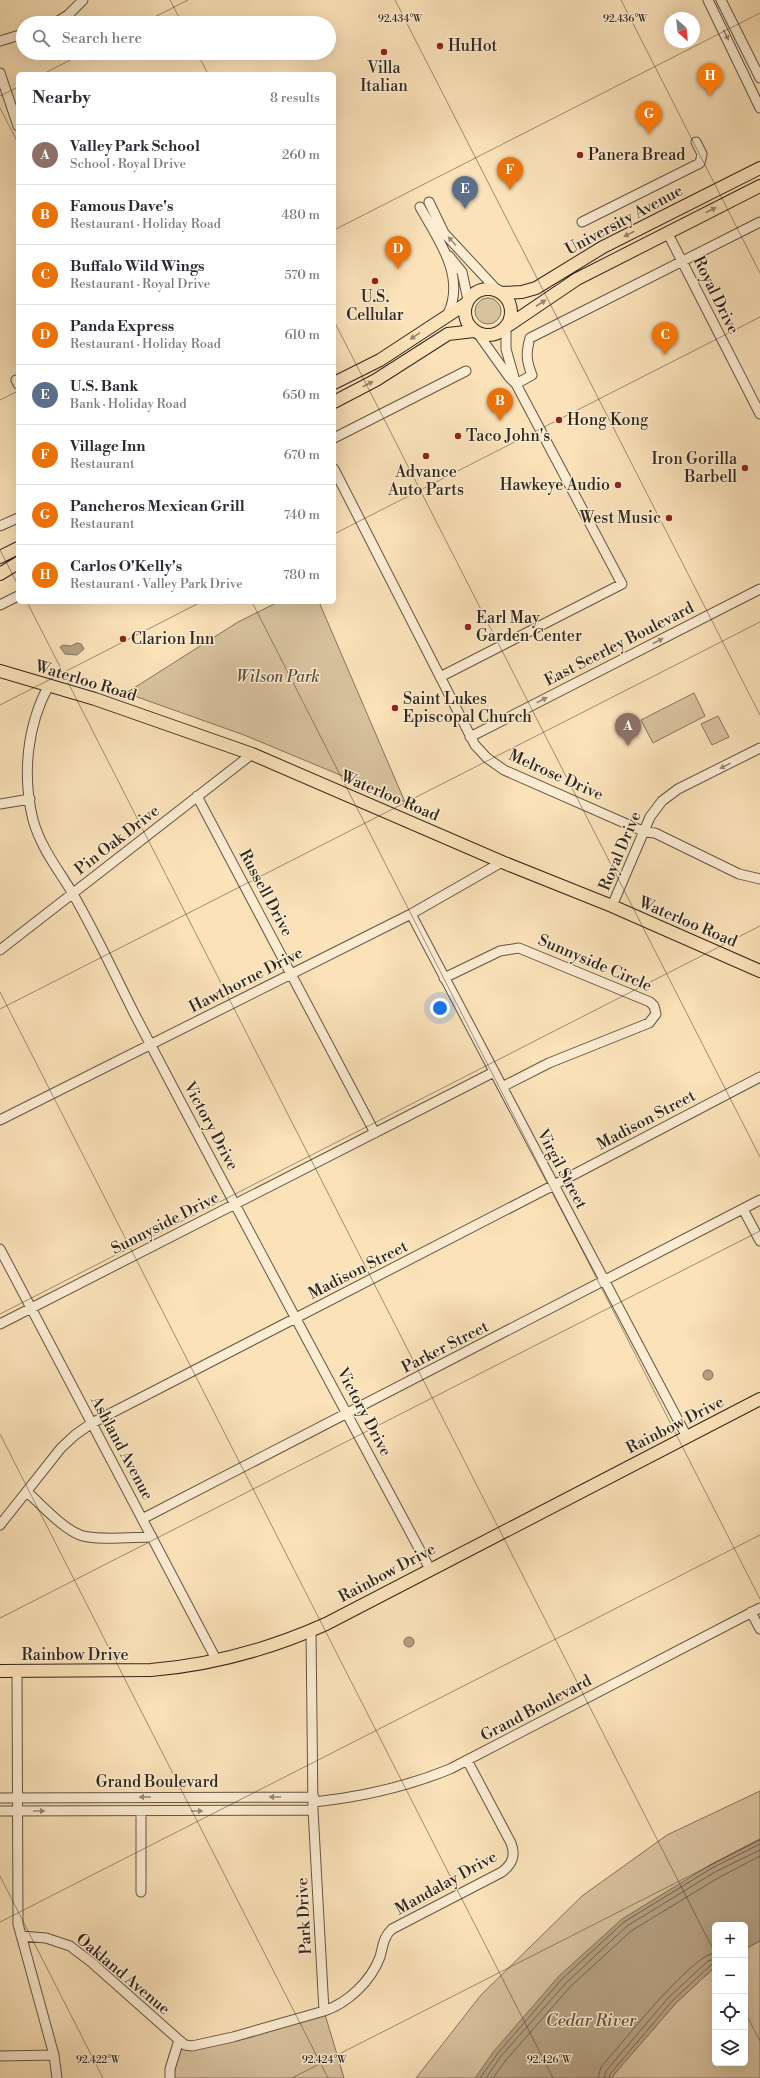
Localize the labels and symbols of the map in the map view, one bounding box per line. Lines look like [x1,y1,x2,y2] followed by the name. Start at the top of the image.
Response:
[664,12,700,48] north arrow
[378,13,423,25] text: 92.434°W
[603,13,648,25] text: 92.436°W
[723,29,729,41] one-way arrow
[448,36,498,56] place label: HuHot
[435,41,445,51] marker: HuHot
[379,47,389,57] marker: Villa Italian
[360,58,408,96] place label: Villa Italian
[697,63,723,96] pin: H
[636,101,662,134] pin: G
[588,145,685,165] place label: Panera Bread
[575,150,585,160] marker: Panera Bread
[497,157,523,190] pin: F
[452,176,478,209] pin: E
[562,181,686,259] street label: University Avenue
[705,207,717,213] one-way arrow
[623,231,634,238] one-way arrow
[385,236,411,269] pin: D
[447,236,456,247] one-way arrow
[689,253,743,337] street label: Royal Drive
[370,276,380,286] marker: U.S. Cellular
[346,287,404,325] place label: U.S. Cellular
[535,299,547,306] one-way arrow
[652,322,678,355] pin: C
[410,332,421,340] one-way arrow
[363,381,374,387] one-way arrow
[487,388,513,421] pin: B
[567,410,649,430] place label: Hong Kong
[554,415,564,425] marker: Hong Kong
[466,426,550,446] place label: Taco John's
[453,431,463,441] marker: Taco John's
[652,449,738,487] place label: Iron Gorilla Barbell
[421,451,431,461] marker: Advance Auto Parts
[387,462,464,500] place label: Advance Auto Parts
[740,463,750,473] marker: Iron Gorilla Barbell
[500,475,610,495] place label: Hawkeye Audio
[613,480,623,490] marker: Hawkeye Audio
[579,508,661,528] place label: West Music
[664,513,674,523] marker: West Music
[541,598,697,690] street label: East Seerley Boulevard
[476,608,582,646] place label: Earl May Garden Center
[463,622,473,632] marker: Earl May Garden Center
[131,629,215,649] place label: Clarion Inn
[118,634,128,644] marker: Clarion Inn
[652,638,664,644] one-way arrow
[32,656,139,706] street label: Waterloo Road
[236,667,320,687] park label: Wilson Park
[403,689,532,727] place label: Saint Lukes Episcopal Church
[536,697,548,703] one-way arrow
[390,703,400,713] marker: Saint Lukes Episcopal Church
[615,713,641,746] pin: A
[505,745,607,805] street label: Melrose Drive
[719,762,731,769] one-way arrow
[337,766,442,826] street label: Waterloo Road
[71,801,163,879] street label: Pin Oak Drive
[594,808,646,894] street label: Royal Drive
[235,846,297,940] street label: Russell Drive
[635,892,740,952] street label: Waterloo Road
[535,930,655,996] street label: Sunnyside Circle
[186,943,306,1017] street label: Hawthorne Drive
[430,998,450,1018] your location
[179,1077,243,1174] street label: Victory Drive
[593,1085,699,1154] street label: Madison Street
[532,1125,592,1213] street label: Virgil Street
[108,1187,222,1259] street label: Sunnyside Drive
[305,1236,411,1304] street label: Madison Street
[398,1316,492,1377] street label: Parker Street
[332,1363,396,1460] street label: Victory Drive
[86,1392,158,1503] street label: Ashland Avenue
[623,1392,727,1458] street label: Rainbow Drive
[335,1539,439,1607] street label: Rainbow Drive
[21,1645,129,1665] street label: Rainbow Drive
[477,1670,595,1746] street label: Grand Boulevard
[96,1772,218,1792] street label: Grand Boulevard
[138,1794,151,1800] one-way arrow
[268,1794,281,1800] one-way arrow
[33,1808,46,1814] one-way arrow
[191,1808,204,1814] one-way arrow
[392,1847,500,1919] street label: Mandalay Drive
[292,1877,316,1955] street label: Park Drive
[72,1929,174,2019] street label: Oakland Avenue
[546,2010,637,2032] water label: Cedar River
[76,2054,121,2066] text: 92.422°W
[302,2054,347,2066] text: 92.424°W
[527,2054,572,2066] text: 92.426°W

